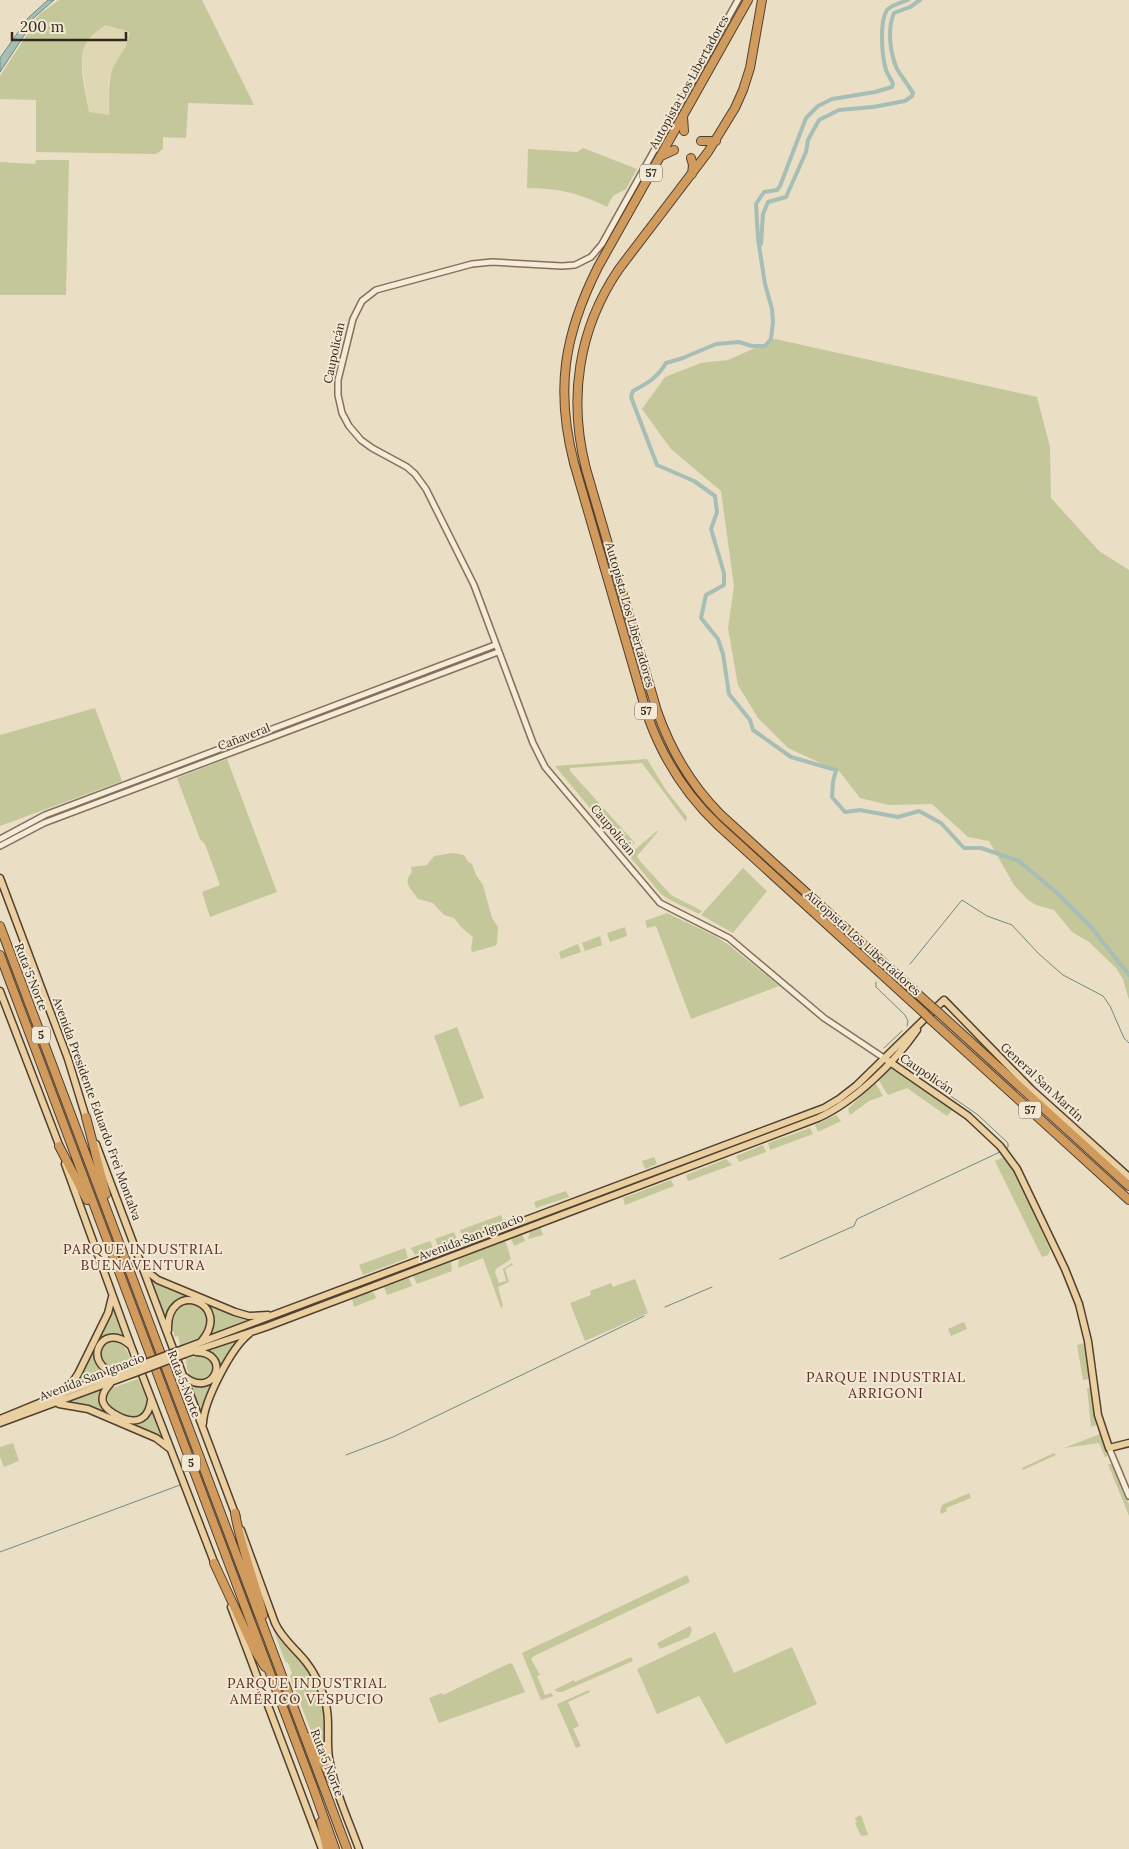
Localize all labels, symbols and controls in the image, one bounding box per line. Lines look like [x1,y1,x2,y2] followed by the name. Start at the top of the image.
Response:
[12,10,126,42] scale bar
[645,12,732,152] street label: Autopista Los Libertadores
[20,17,64,36] text: 200 m
[640,164,662,182] road number: 57
[320,321,347,385] street label: Caupolicán
[602,540,659,690] street label: Autopista Los Libertadores
[635,702,657,719] road number: 57
[215,720,272,753] street label: Cañaveral
[588,801,639,858] street label: Caupolicán
[802,886,925,999] street label: Autopista Los Libertadores
[12,941,51,1013] street label: Ruta 5 Norte
[50,994,145,1222] street label: Avenida Presidente Eduardo Frei Montalva
[32,1026,50,1044] road number: 5
[998,1039,1087,1124] street label: General San Martín
[897,1050,957,1097] street label: Caupolicán
[1019,1102,1041,1118] road number: 57
[415,1210,525,1264] street label: Avenida San Ignacio
[63,1240,223,1274] district label: PARQUE INDUSTRIAL BUENAVENTURA
[165,1348,204,1420] street label: Ruta 5 Norte
[36,1350,146,1404] street label: Avenida San Ignacio
[806,1368,966,1402] district label: PARQUE INDUSTRIAL ARRIGONI
[182,1455,200,1472] road number: 5
[227,1674,387,1708] district label: PARQUE INDUSTRIAL AMÉRICO VESPUCIO
[308,1727,347,1799] street label: Ruta 5 Norte

